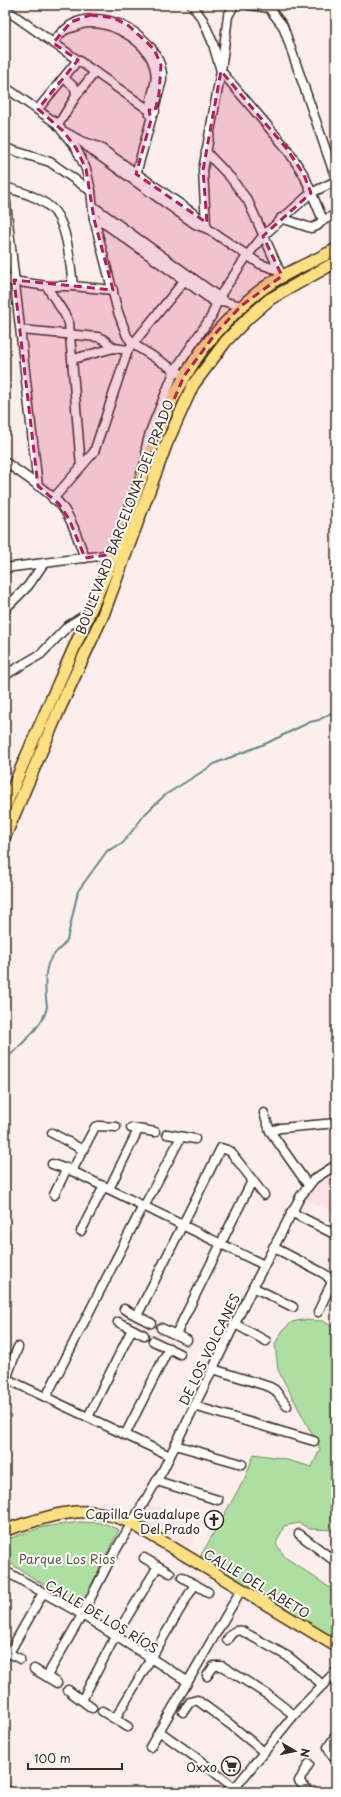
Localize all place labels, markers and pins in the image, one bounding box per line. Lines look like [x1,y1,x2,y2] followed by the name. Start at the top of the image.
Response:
[85,1504,200,1538] place label: Capilla Guadalupe Del Prado
[203,1509,225,1531] church icon: Capilla Guadalupe Del Prado
[220,1755,242,1777] supermarket icon: Oxxo
[186,1757,217,1776] place label: Oxxo

